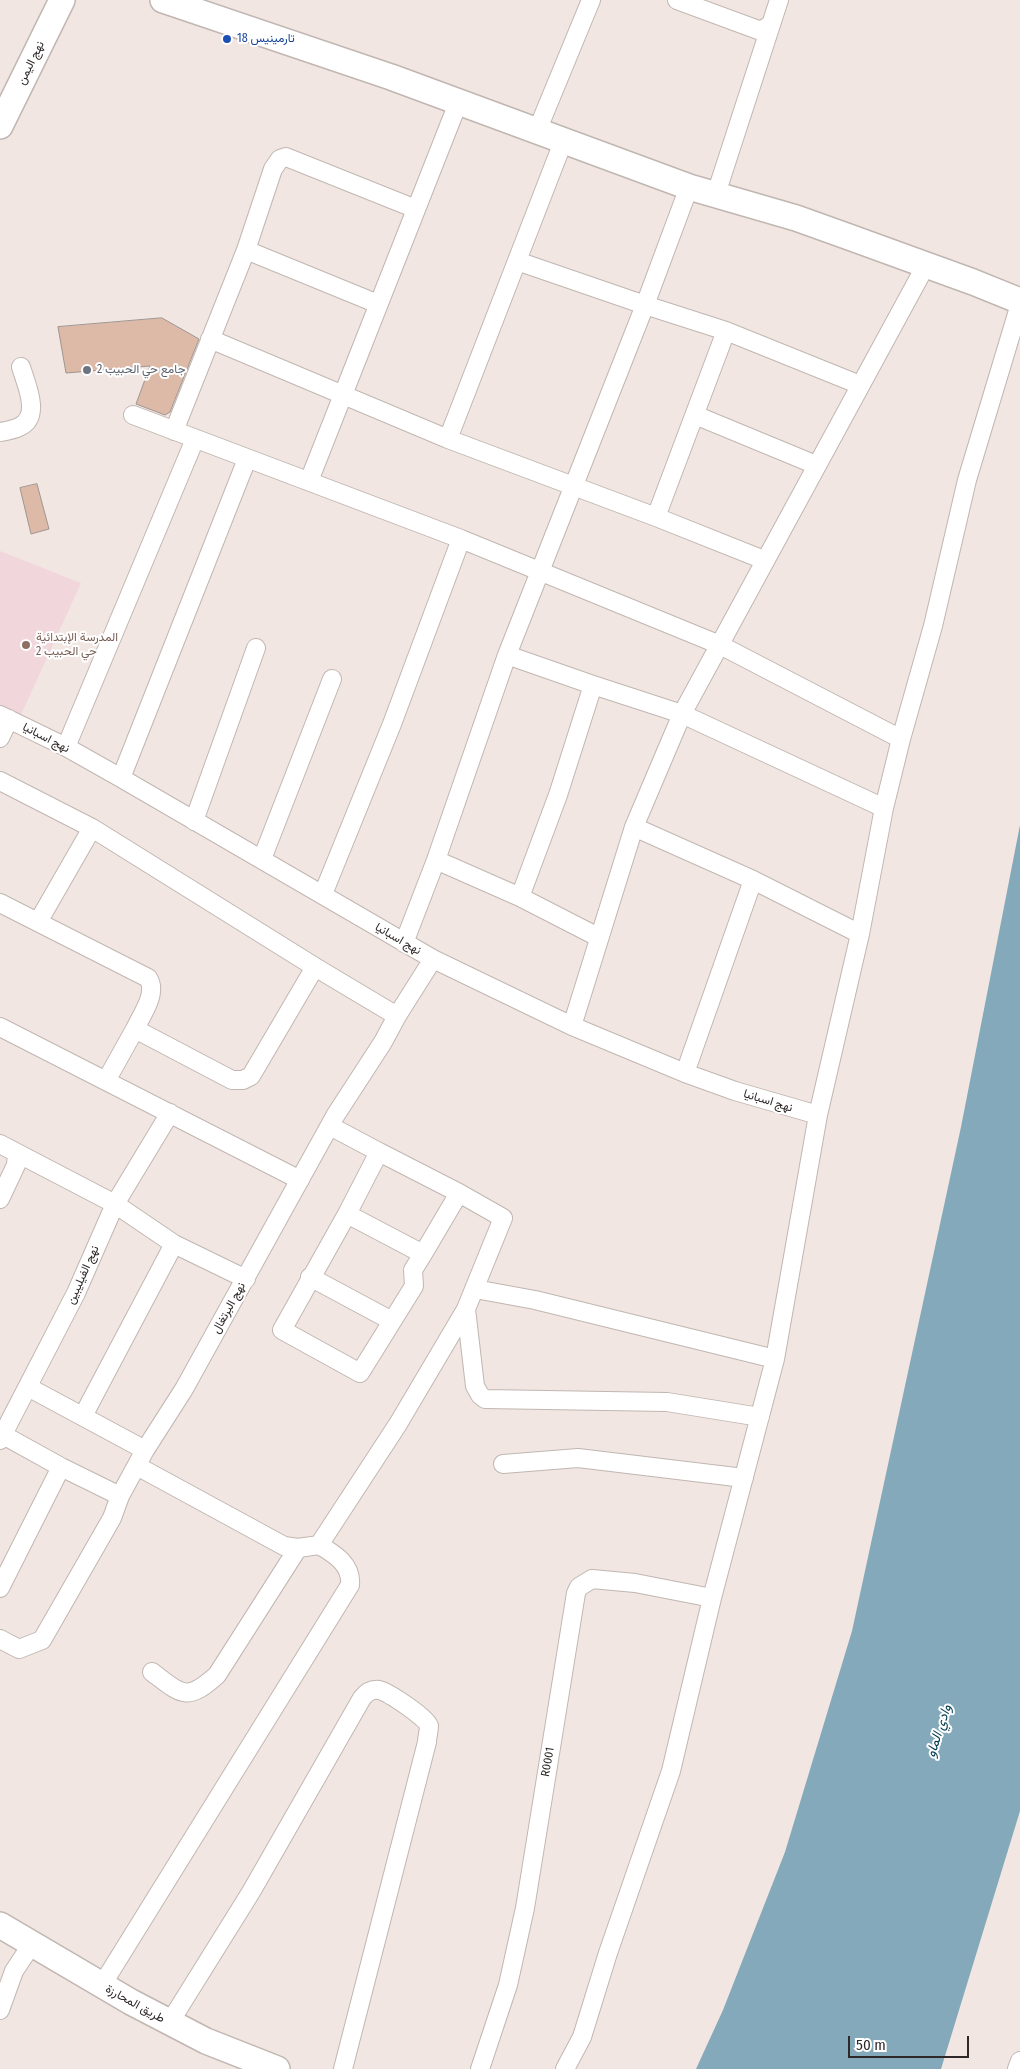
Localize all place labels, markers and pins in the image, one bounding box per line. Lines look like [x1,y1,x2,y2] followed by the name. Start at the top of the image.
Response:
[237,32,295,46] place label: تارمينيس 18
[221,33,233,45] marker: تارمينيس 18
[97,363,185,377] place label: جامع حي الحبيب 2
[81,364,93,376] marker: جامع حي الحبيب 2
[36,631,118,659] place label: المدرسة الإبتدائية حي الحبيب 2
[20,639,32,651] marker: المدرسة الإبتدائية حي الحبيب 2

